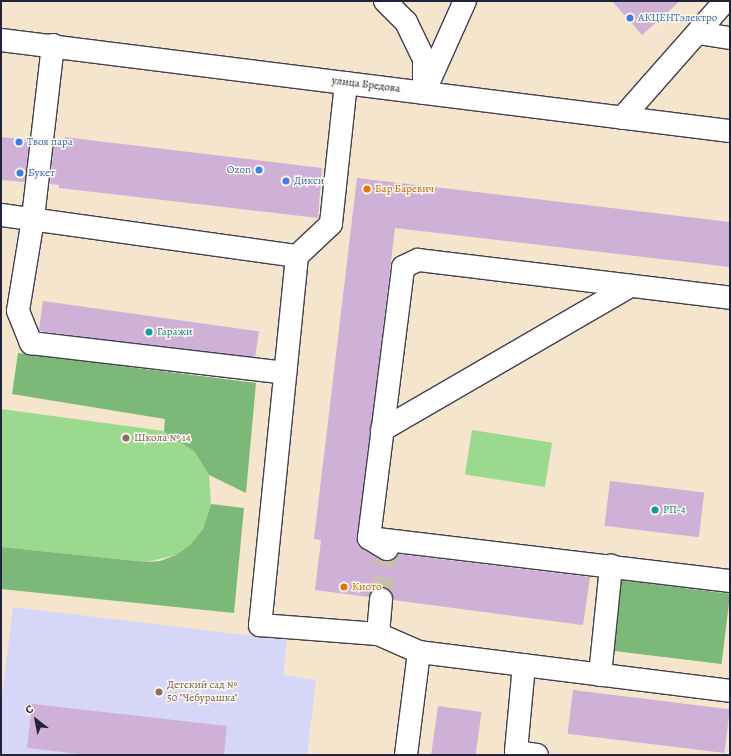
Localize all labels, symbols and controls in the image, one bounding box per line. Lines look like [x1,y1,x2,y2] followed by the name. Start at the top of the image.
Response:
[638,11,717,25] place label: АКЦЕНТэлектро
[625,13,635,23] marker: АКЦЕНТэлектро
[331,74,401,96] street label: улица Бредова
[27,135,73,149] place label: Твоя пара
[14,137,24,147] marker: Твоя пара
[227,163,251,177] place label: Ozon
[254,165,264,175] marker: Ozon
[28,166,55,180] place label: Букет
[15,168,25,178] marker: Букет
[294,174,324,188] place label: Дикси
[281,176,291,186] marker: Дикси
[375,182,434,196] place label: Бар Баревич
[362,184,372,194] marker: Бар Баревич
[157,325,192,339] place label: Гаражи
[144,327,154,337] marker: Гаражи
[134,431,191,445] place label: Школа № 14
[121,433,131,443] marker: Школа № 14
[663,503,686,517] place label: РП-4
[650,505,660,515] marker: РП-4
[352,580,381,594] place label: Киото
[339,582,349,592] marker: Киото
[167,679,238,705] place label: Детский сад № 50 "Чебурашка"
[154,687,164,697] marker: Детский сад № 50 "Чебурашка"
[16,700,56,740] north arrow
[23,701,36,718] text: С

